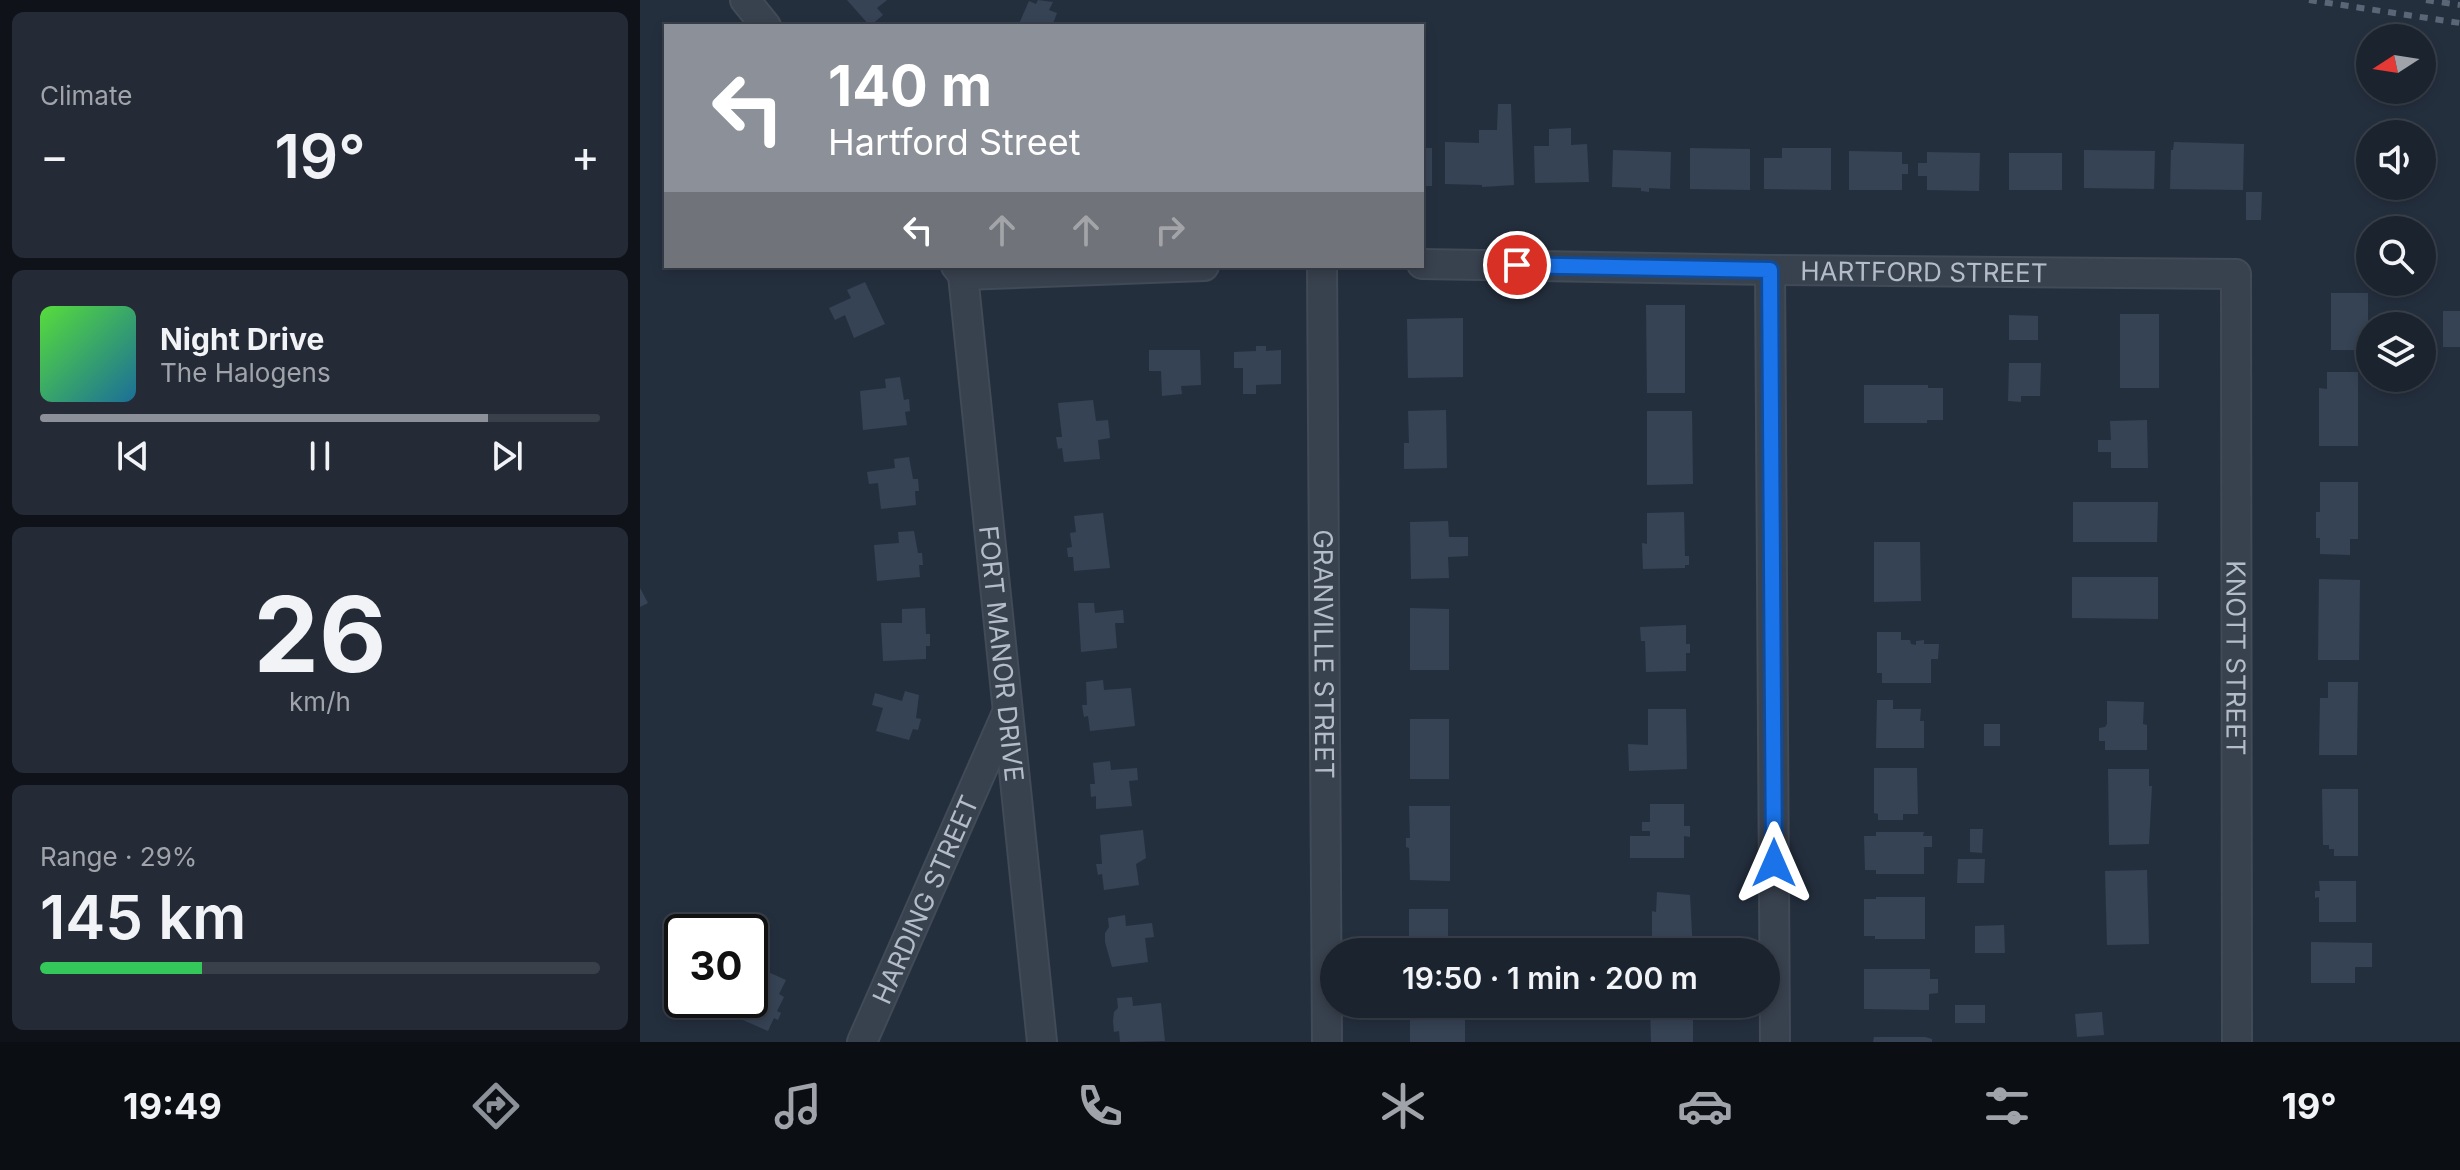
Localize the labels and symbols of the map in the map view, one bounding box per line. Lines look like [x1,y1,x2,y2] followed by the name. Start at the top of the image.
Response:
[2356,24,2436,104] north arrow
[1483,231,1551,299] pin
[1800,255,2048,288] street label: HARTFORD STREET
[973,524,1031,783] street label: FORT MANOR DRIVE
[1308,529,1341,779] street label: GRANVILLE STREET
[2221,560,2252,756] street label: KNOTT STREET
[865,790,984,1008] street label: HARDING STREET
[1732,821,1816,905] position arrow
[664,914,768,1018] speed limit sign: 30

